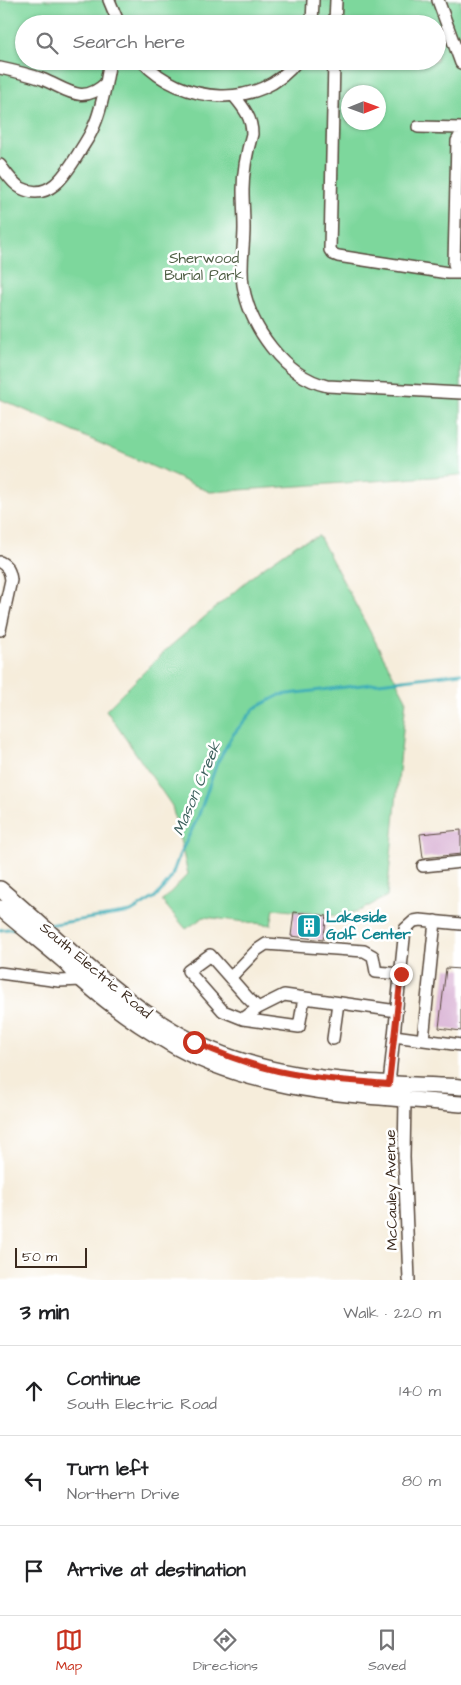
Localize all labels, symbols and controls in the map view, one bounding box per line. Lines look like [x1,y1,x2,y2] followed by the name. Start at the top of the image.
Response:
[15,15,446,70] search box
[33,29,61,57] icon: search
[73,29,185,56] text: Search here
[341,85,386,130] north arrow
[164,248,244,286] park label: Sherwood Burial Park
[167,737,227,839] water label: Mason Creek
[326,907,412,945] place label: Lakeside Golf Center
[296,913,322,939] building icon: Lakeside Golf Center
[35,917,157,1024] street label: South Electric Road
[390,963,413,986] route end
[183,1031,206,1054] route start
[380,1129,404,1251] street label: McCauley Avenue
[15,1245,88,1268] scale bar
[22,1247,57,1267] text: 50 m
[20,1298,69,1327] text: 3 min
[343,1302,441,1324] text: Walk · 220 m
[67,1366,141,1393] text: Continue
[20,1377,48,1405] icon: ahead
[399,1380,441,1402] text: 140 m
[67,1393,217,1415] text: South Electric Road
[67,1456,148,1483] text: Turn left
[20,1467,48,1495] icon: left
[402,1470,441,1492] text: 80 m
[67,1483,180,1505] text: Northern Drive
[20,1557,48,1585] icon: arrive
[67,1557,246,1584] text: Arrive at destination
[55,1626,83,1676] tab: Map
[193,1626,258,1676] tab: Directions
[368,1626,406,1676] tab: Saved

